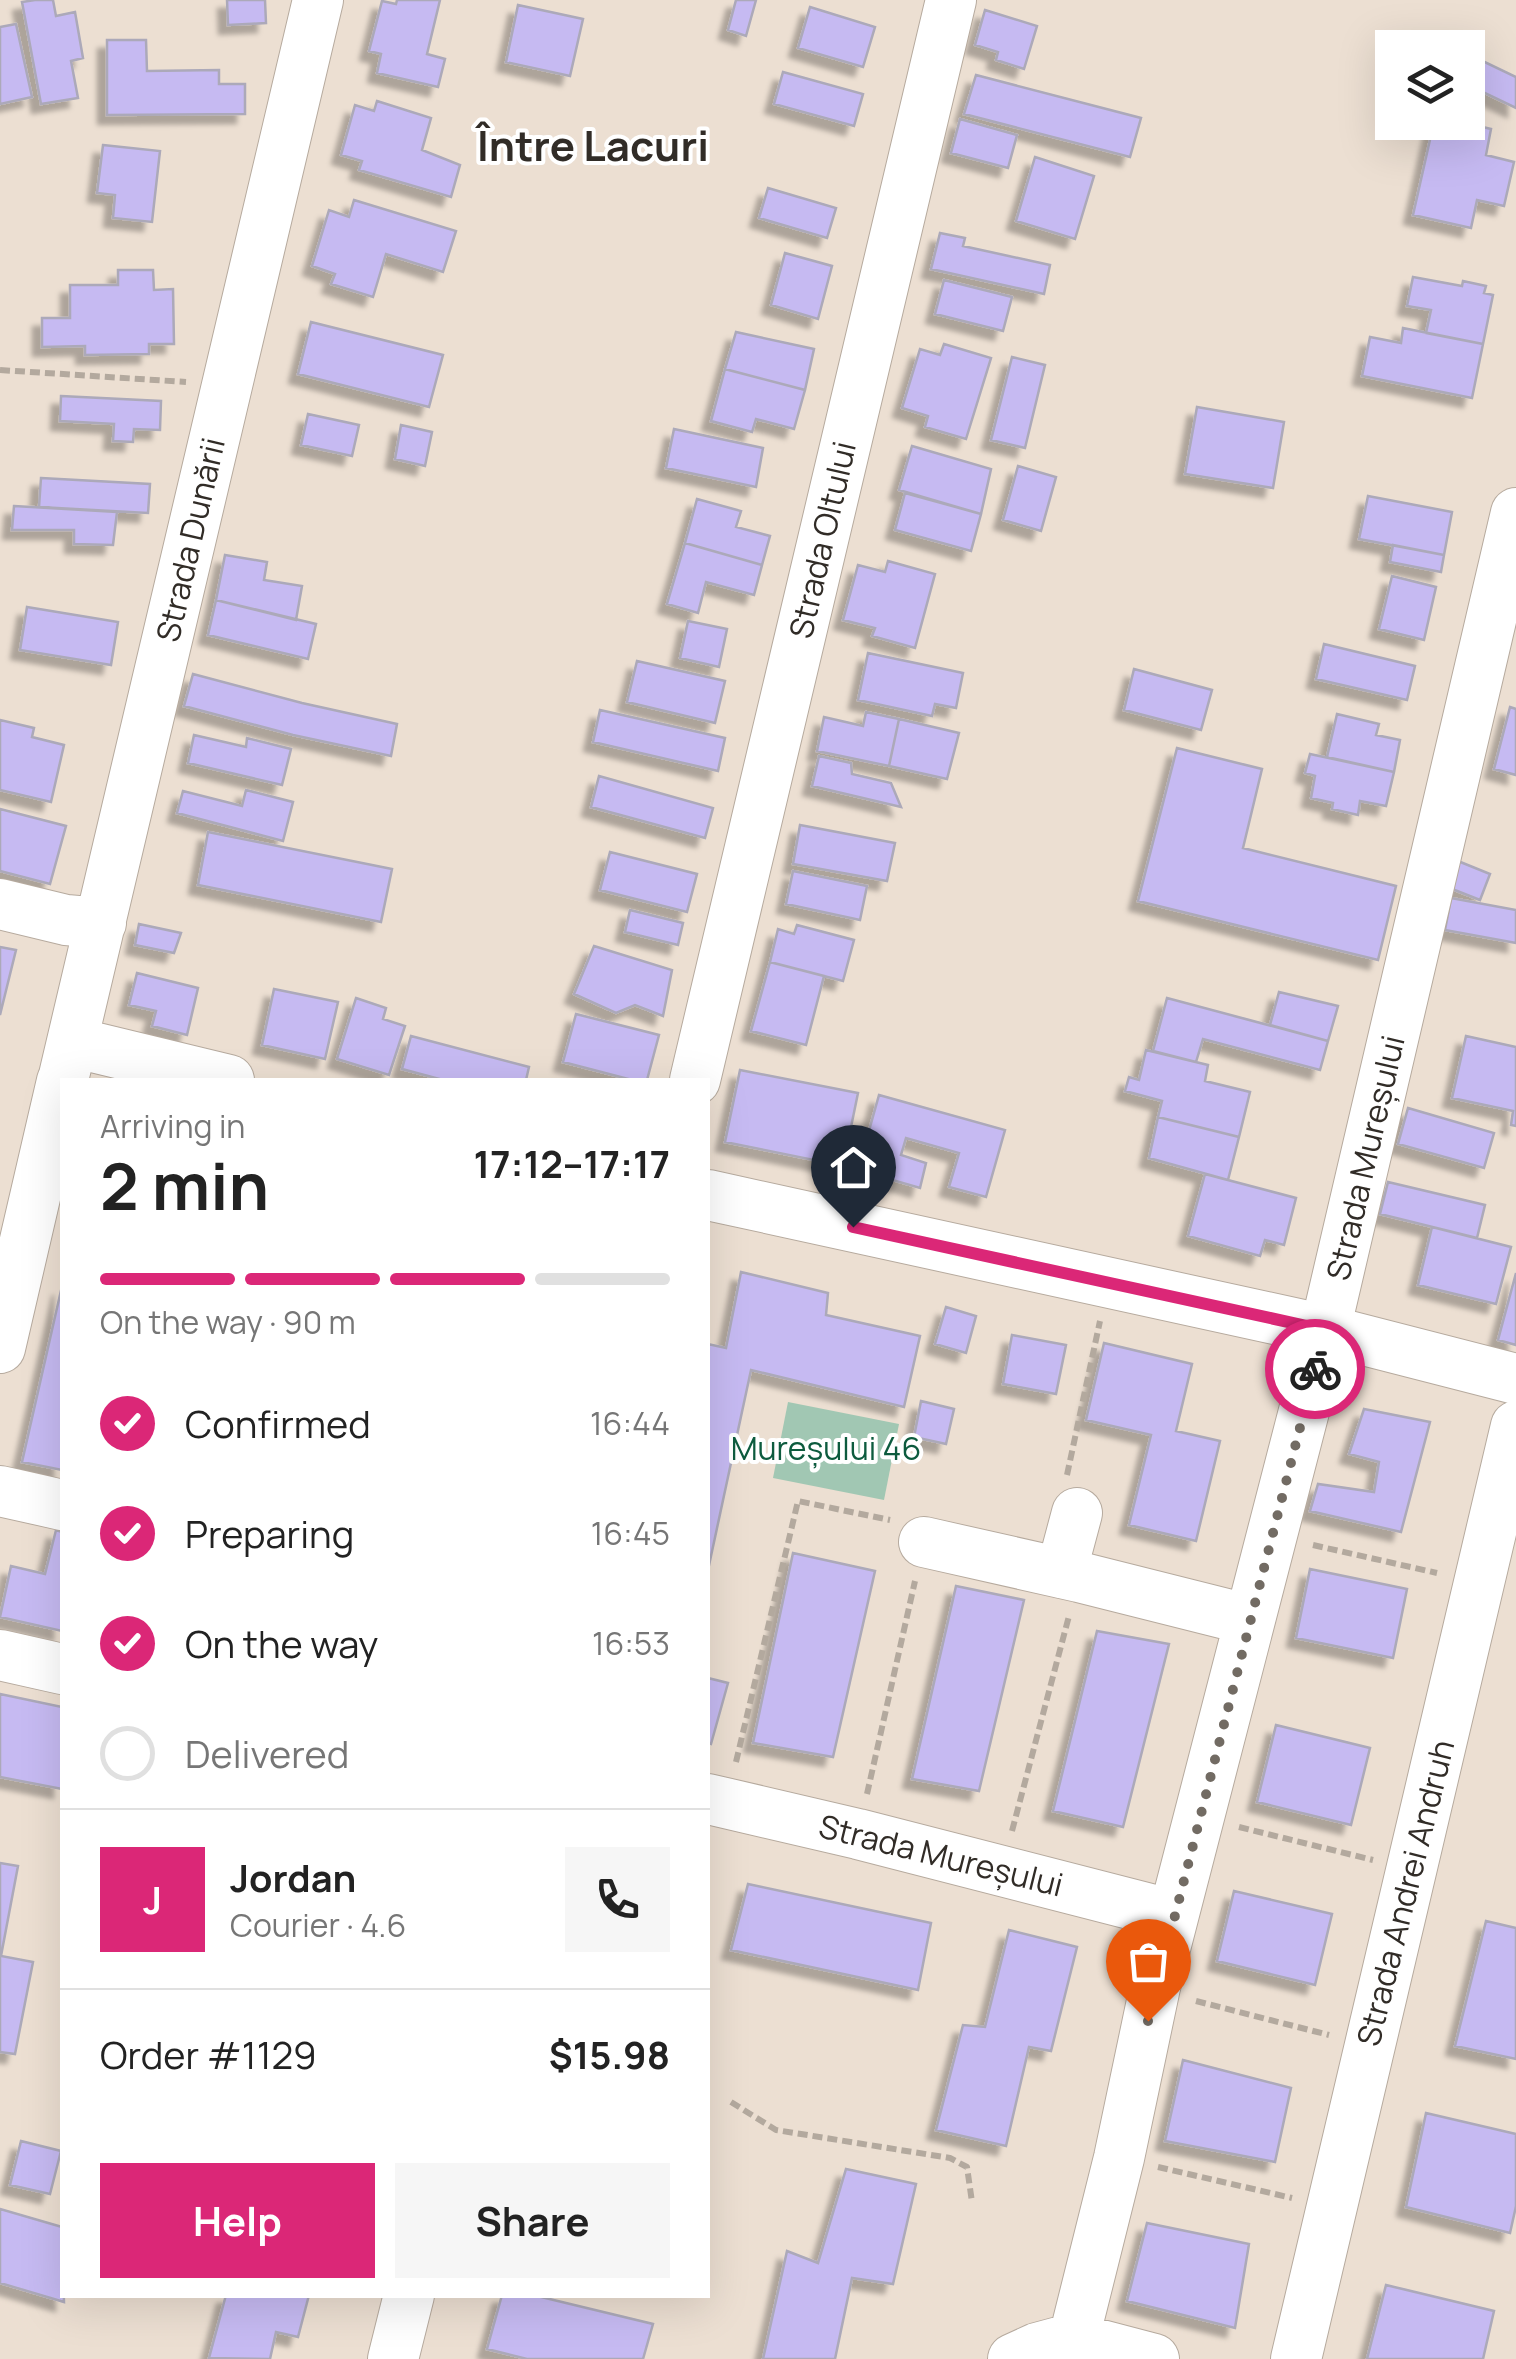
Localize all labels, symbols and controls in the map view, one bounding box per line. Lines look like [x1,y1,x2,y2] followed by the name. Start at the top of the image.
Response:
[1375,30,1485,140] map controls
[1375,30,1485,140] button: layers
[474,116,709,174] district label: Între Lacuri
[145,433,235,646] street label: Strada Dunării
[778,437,866,643] street label: Strada Oltului
[1315,1031,1415,1284] street label: Strada Mureșului
[100,1104,245,1148] text: Arriving in
[811,1125,896,1228] pin
[474,1137,670,1189] text: 17:12–17:17
[826,1140,881,1195] icon: home
[100,1141,269,1230] text: 2 min
[100,1300,356,1344] text: On the way · 90 m
[1265,1319,1365,1419] courier
[1288,1342,1343,1397] icon: bike
[100,1396,155,1451] icon: check
[185,1397,371,1449] text: Confirmed
[590,1401,670,1445] text: 16:44
[731,1426,921,1470] park label: Mureșului 46
[100,1506,155,1561] icon: check
[185,1507,354,1559] text: Preparing
[591,1511,670,1555] text: 16:45
[100,1616,155,1671] icon: check
[185,1617,378,1669] text: On the way
[592,1621,670,1665] text: 16:53
[185,1727,349,1779] text: Delivered
[1346,1735,1464,2050] street label: Strada Andrei Andruh
[815,1803,1068,1907] street label: Strada Mureșului
[565,1847,670,1952] button: phone
[230,1851,356,1903] text: Jordan
[143,1873,162,1925] text: J
[230,1903,406,1947] text: Courier · 4.6
[1106,1919,1191,2022] pin
[1121,1934,1176,1989] icon: bag
[100,2028,317,2080] text: Order #1129
[549,2028,670,2080] text: $15.98
[100,2163,375,2278] button: Help
[395,2163,670,2278] button: Share

